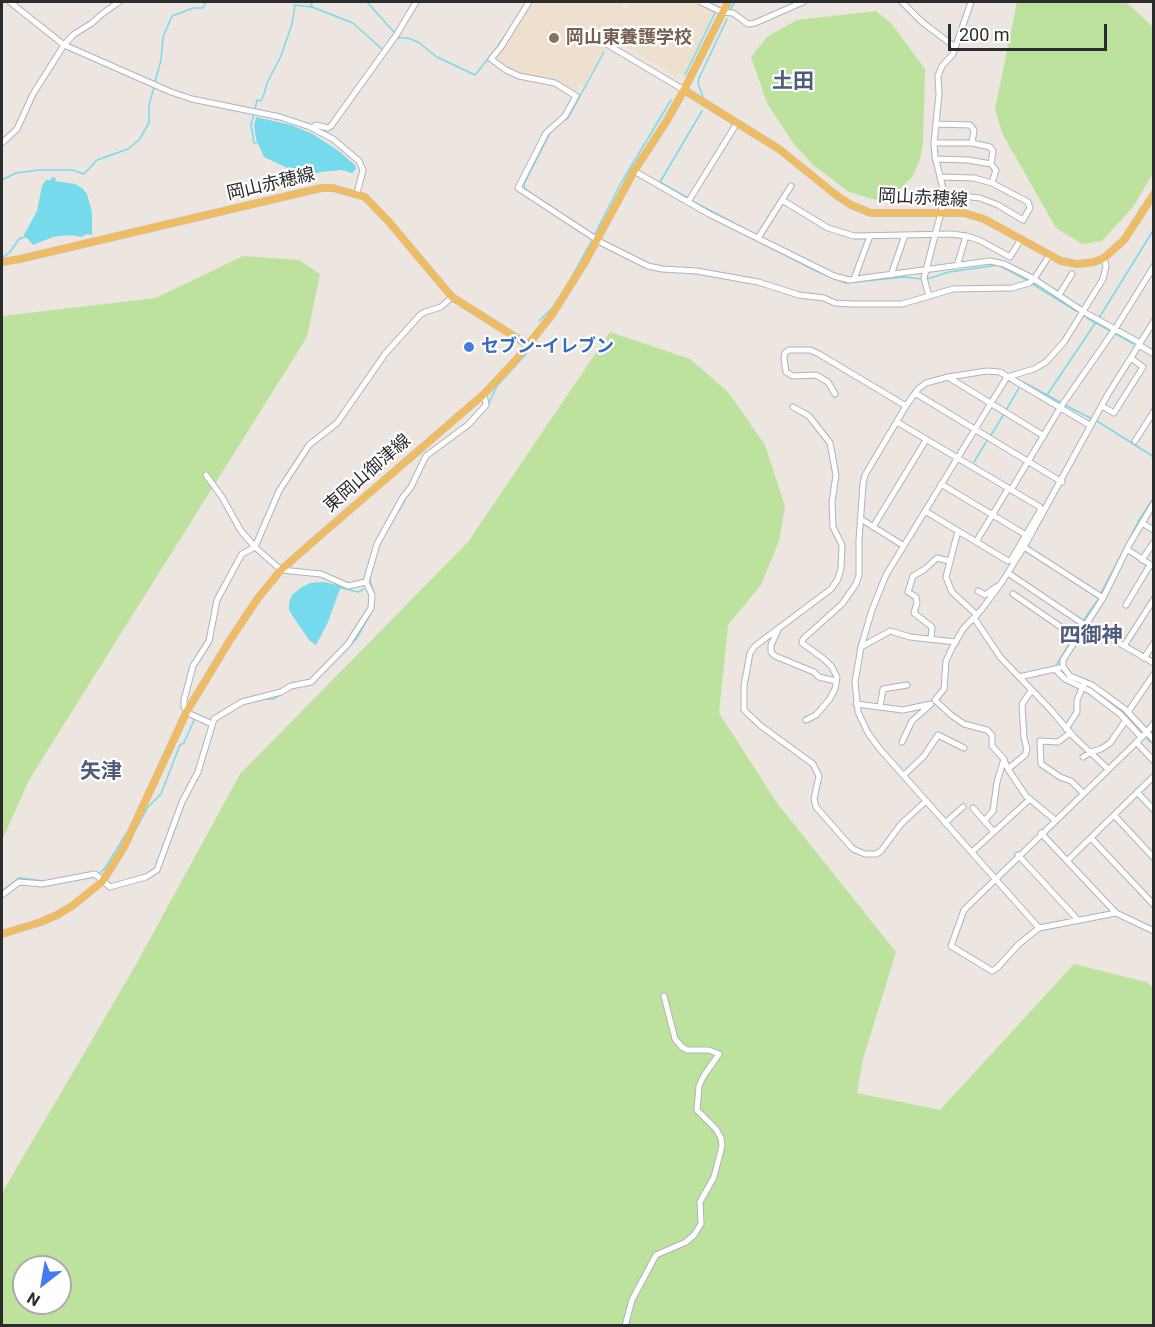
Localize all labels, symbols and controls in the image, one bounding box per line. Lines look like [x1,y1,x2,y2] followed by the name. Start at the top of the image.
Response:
[951,12,1110,50] scale bar
[959,24,1010,45] text: 200 m
[566,27,692,49] place label: 岡山東養護学校
[547,31,561,45] marker: 岡山東養護学校
[772,70,814,96] district label: 土田
[225,164,317,206] street label: 岡山赤穂線
[877,186,969,212] street label: 岡山赤穂線
[481,336,614,358] place label: セブン-イレブン
[462,340,476,354] marker: セブン-イレブン
[320,430,416,518] street label: 東岡山御津線
[1060,624,1122,650] district label: 四御神
[80,760,122,786] district label: 矢津
[12,1255,72,1315] north arrow
[24,1288,43,1310] text: N

